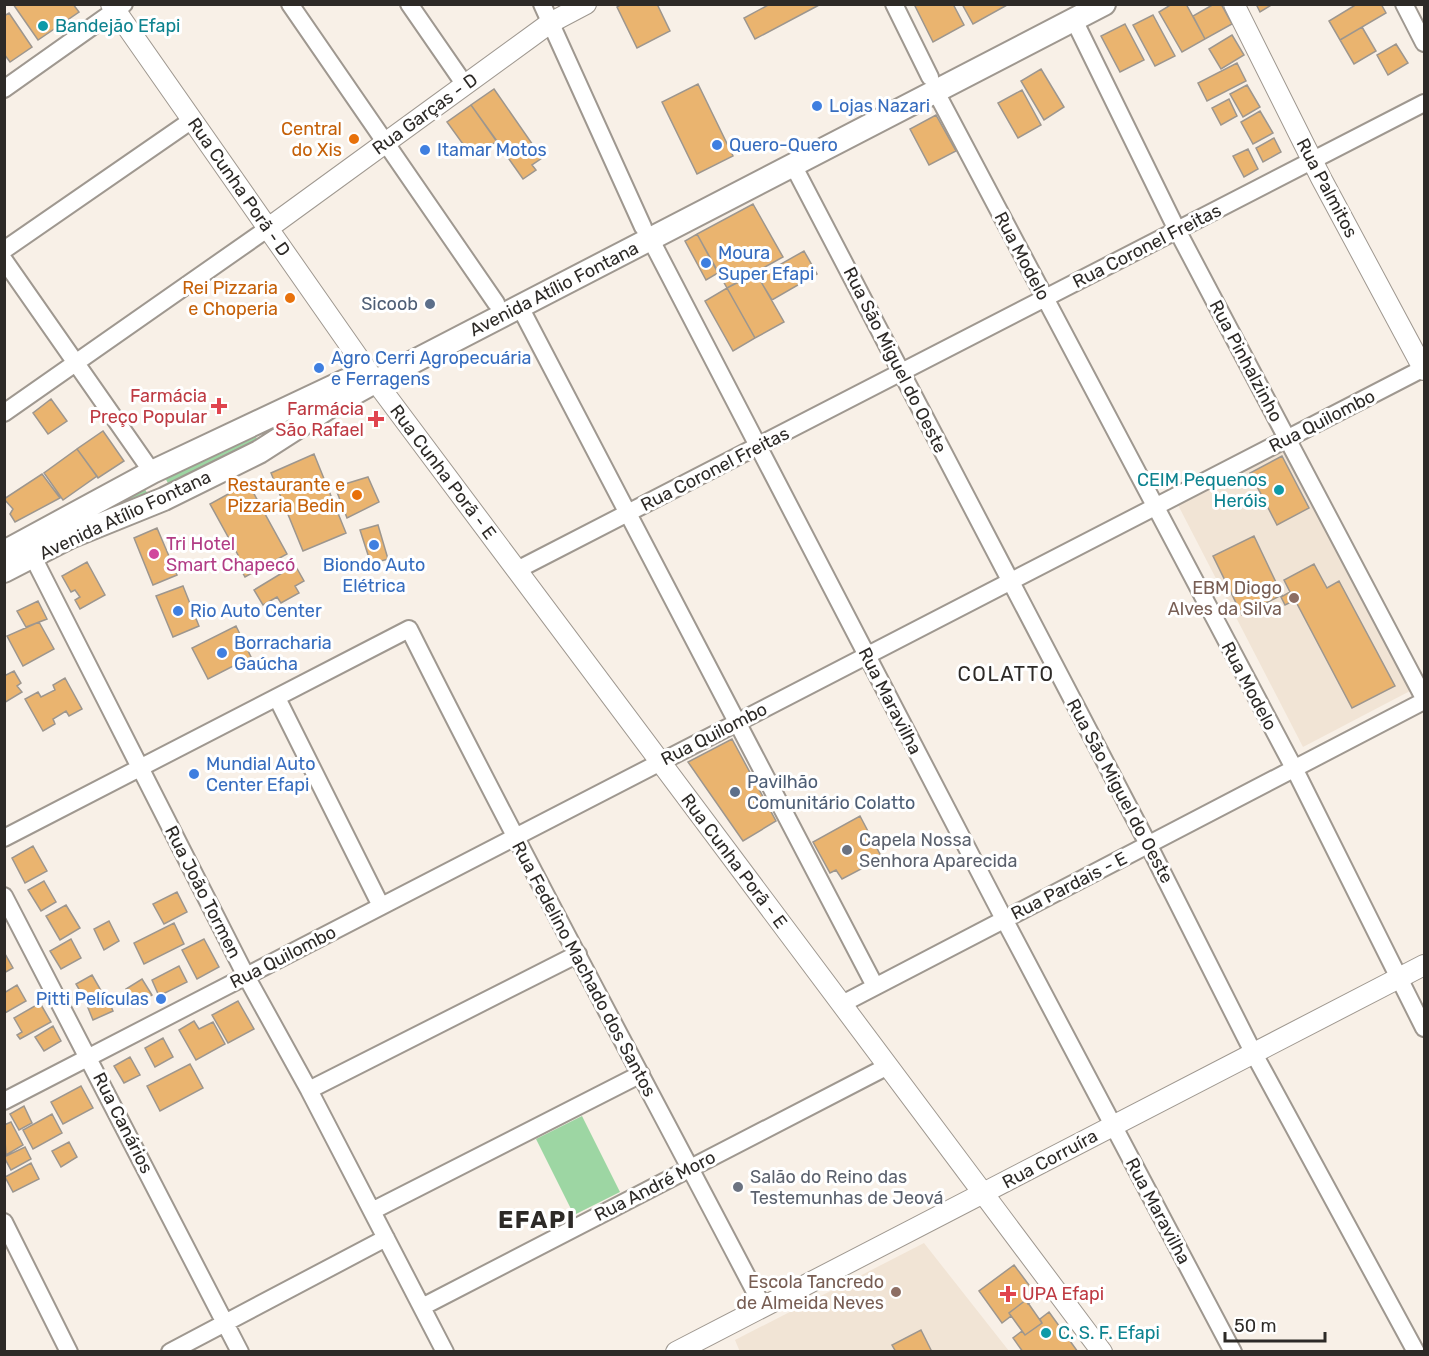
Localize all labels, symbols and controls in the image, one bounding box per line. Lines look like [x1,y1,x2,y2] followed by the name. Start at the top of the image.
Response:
[55,15,180,37] place label: Bandejão Efapi
[36,19,50,33] marker: Bandejão Efapi
[368,68,482,160] street label: Rua Garças - D
[829,95,930,117] place label: Lojas Nazari
[810,99,824,113] marker: Lojas Nazari
[183,113,295,261] street label: Rua Cunha Porã - D
[281,118,342,161] place label: Central do Xis
[347,132,361,146] marker: Central do Xis
[729,134,838,156] place label: Quero-Quero
[1292,134,1362,242] street label: Rua Palmitos
[710,138,724,152] marker: Quero-Quero
[437,139,547,161] place label: Itamar Motos
[418,143,432,157] marker: Itamar Motos
[1069,199,1225,293] street label: Rua Coronel Freitas
[989,208,1055,304] street label: Rua Modelo
[466,237,642,341] street label: Avenida Atílio Fontana
[718,242,814,285] place label: Moura Super Efapi
[699,256,713,270] marker: Moura Super Efapi
[838,263,952,457] street label: Rua São Miguel do Oeste
[182,277,278,320] place label: Rei Pizzaria e Choperia
[283,291,297,305] marker: Rei Pizzaria e Choperia
[361,293,418,315] place label: Sicoob
[1205,296,1287,426] street label: Rua Pinhalzinho
[423,297,437,311] marker: Sicoob
[331,347,531,390] place label: Agro Cerri Agropecuária e Ferragens
[312,361,326,375] marker: Agro Cerri Agropecuária e Ferragens
[90,385,207,428] place label: Farmácia Preço Popular
[1265,385,1379,457] street label: Rua Quilombo
[275,398,364,441] place label: Farmácia São Rafael
[212,399,226,413] marker: Farmácia Preço Popular
[385,400,501,544] street label: Rua Cunha Porã - E
[369,412,383,426] marker: Farmácia São Rafael
[637,422,793,516] street label: Rua Coronel Freitas
[36,466,214,564] street label: Avenida Atílio Fontana
[1137,469,1267,512] place label: CEIM Pequenos Heróis
[227,474,345,517] place label: Restaurante e Pizzaria Bedin
[1272,483,1286,497] marker: CEIM Pequenos Heróis
[350,488,364,502] marker: Restaurante e Pizzaria Bedin
[166,533,295,576] place label: Tri Hotel Smart Chapecó
[367,538,381,552] marker: Biondo Auto Elétrica
[147,547,161,561] marker: Tri Hotel Smart Chapecó
[323,554,425,597] place label: Biondo Auto Elétrica
[1168,577,1282,620] place label: EBM Diogo Alves da Silva
[1287,591,1301,605] marker: EBM Diogo Alves da Silva
[190,600,322,622] place label: Rio Auto Center
[171,604,185,618] marker: Rio Auto Center
[234,632,332,675] place label: Borracharia Gaúcha
[1216,638,1282,734] street label: Rua Modelo
[854,644,926,758] street label: Rua Maravilha
[215,646,229,660] marker: Borracharia Gaúcha
[958,662,1054,686] district label: COLATTO
[1062,695,1178,887] street label: Rua São Miguel do Oeste
[657,698,771,770] street label: Rua Quilombo
[206,753,316,796] place label: Mundial Auto Center Efapi
[187,767,201,781] marker: Mundial Auto Center Efapi
[747,771,915,814] place label: Pavilhão Comunitário Colatto
[728,785,742,799] marker: Pavilhão Comunitário Colatto
[676,789,792,933] street label: Rua Cunha Porã - E
[160,822,246,962] street label: Rua João Tormen
[859,829,1017,872] place label: Capela Nossa Senhora Aparecida
[507,838,661,1100] street label: Rua Fedelino Machado dos Santos
[840,843,854,857] marker: Capela Nossa Senhora Aparecida
[1007,847,1131,925] street label: Rua Pardais - E
[226,921,340,993] street label: Rua Quilombo
[36,988,149,1010] place label: Pitti Películas
[154,992,168,1006] marker: Pitti Películas
[88,1069,158,1177] street label: Rua Canários
[999,1125,1101,1193] street label: Rua Corruíra
[591,1146,719,1226] street label: Rua André Moro
[1121,1154,1195,1268] street label: Rua Maravilha
[750,1166,944,1209] place label: Salão do Reino das Testemunhas de Jeová
[731,1180,745,1194] marker: Salão do Reino das Testemunhas de Jeová
[498,1206,576,1234] district label: EFAPI
[736,1271,884,1314] place label: Escola Tancredo de Almeida Neves
[1022,1283,1104,1305] place label: UPA Efapi
[889,1285,903,1299] marker: Escola Tancredo de Almeida Neves
[999,1285,1017,1303] marker: UPA Efapi
[1225,1305,1326,1343] scale bar
[1234,1315,1277,1337] text: 50 m
[1058,1322,1160,1344] place label: C. S. F. Efapi
[1039,1326,1053,1340] marker: C. S. F. Efapi

